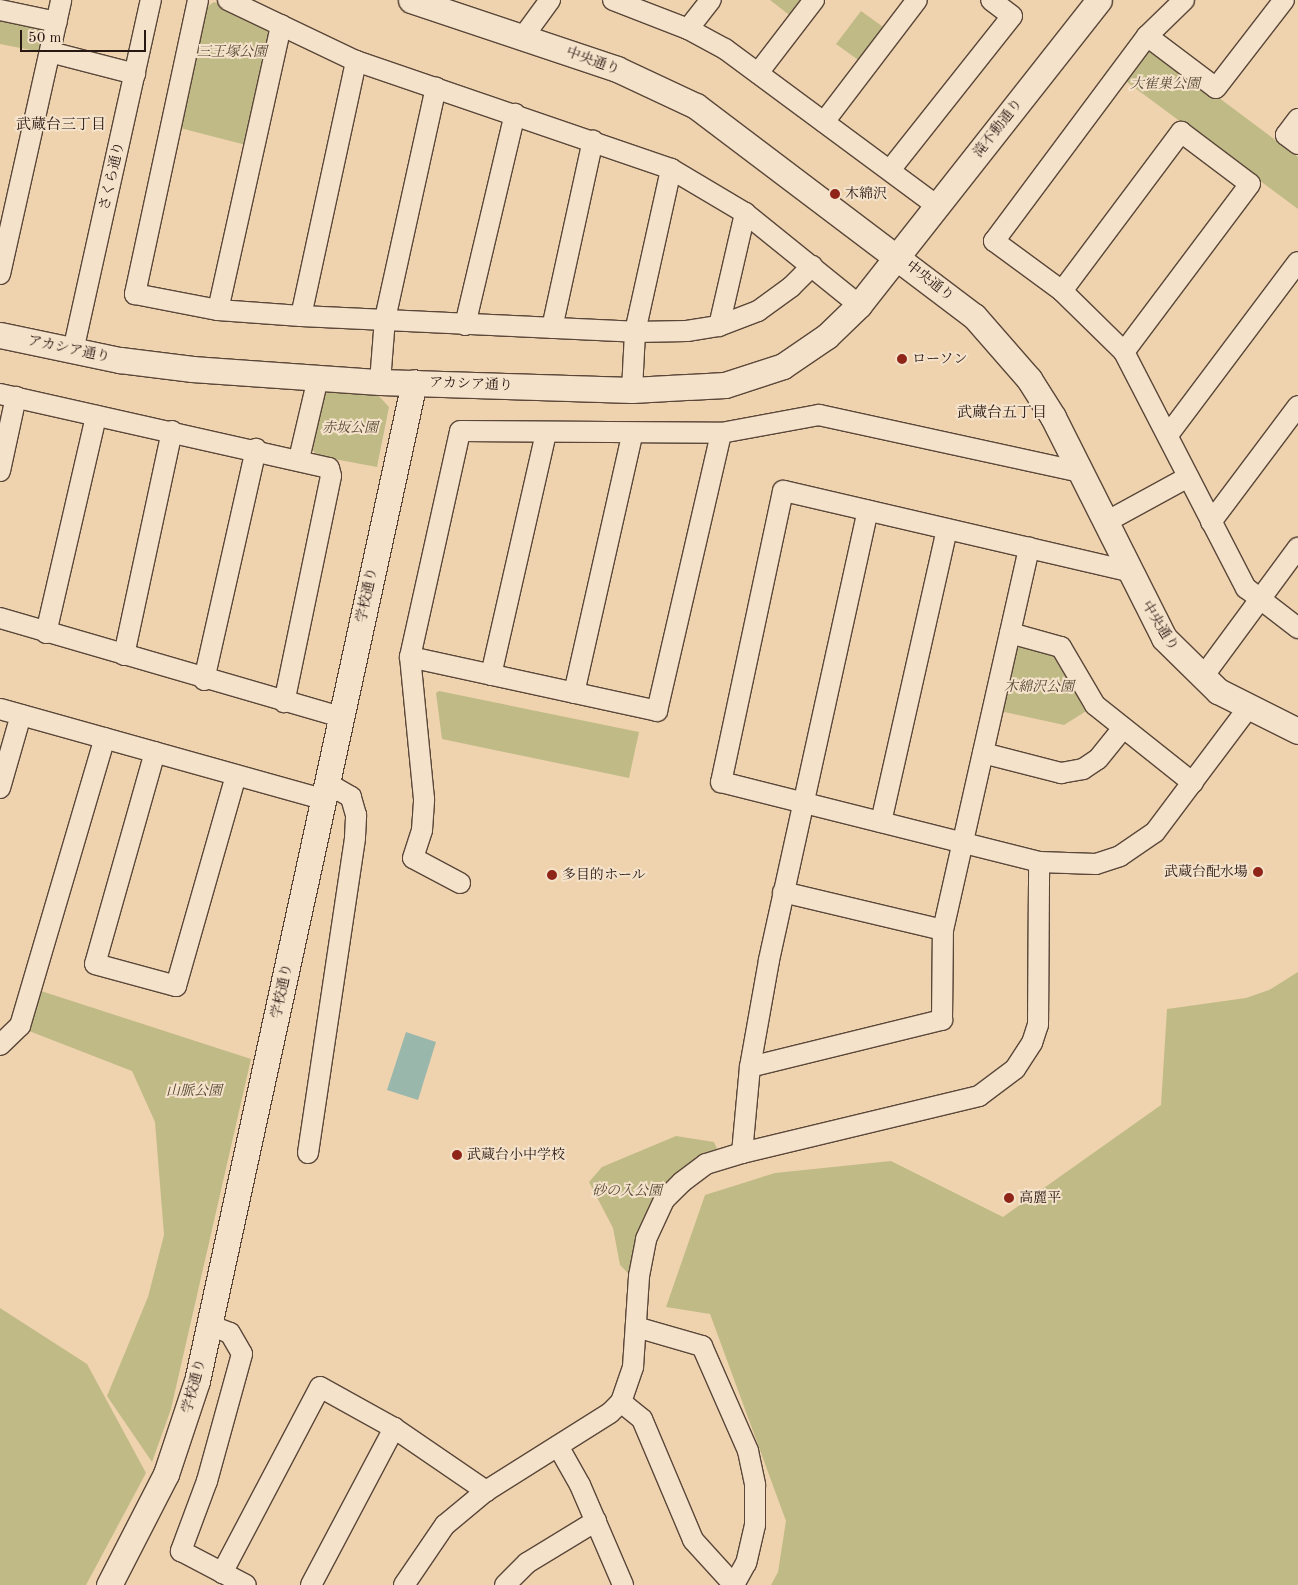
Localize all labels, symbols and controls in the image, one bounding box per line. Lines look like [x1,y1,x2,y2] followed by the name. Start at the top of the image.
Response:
[22,20,149,52] scale bar
[28,31,62,46] text: 50 m
[197,44,267,60] park label: 三王塚公園
[564,44,622,78] street label: 中央通り
[1130,76,1200,92] park label: 大寉巣公園
[970,95,1026,161] street label: 滝不動通り
[16,117,106,135] district label: 武蔵台三丁目
[96,140,128,212] street label: さくら通り
[845,186,887,202] place label: 木綿沢
[829,188,841,200] marker: 木綿沢
[903,257,957,305] street label: 中央通り
[26,332,112,366] street label: アカシア通り
[912,351,968,367] place label: ローソン
[896,353,908,365] marker: ローソン
[429,374,513,394] street label: アカシア通り
[957,405,1047,423] district label: 武蔵台五丁目
[322,420,378,436] park label: 赤坂公園
[353,566,381,624] street label: 学校通り
[1138,598,1182,654] street label: 中央通り
[1004,679,1074,695] park label: 木綿沢公園
[1164,864,1248,880] place label: 武蔵台配水場
[1252,866,1264,878] marker: 武蔵台配水場
[562,867,646,883] place label: 多目的ホール
[546,869,558,881] marker: 多目的ホール
[268,962,296,1020] street label: 学校通り
[166,1083,222,1099] park label: 山脈公園
[467,1147,565,1163] place label: 武蔵台小中学校
[451,1149,463,1161] marker: 武蔵台小中学校
[592,1183,662,1199] park label: 砂の入公園
[1019,1190,1061,1206] place label: 高麗平
[1003,1192,1015,1204] marker: 高麗平
[179,1357,209,1415] street label: 学校通り

